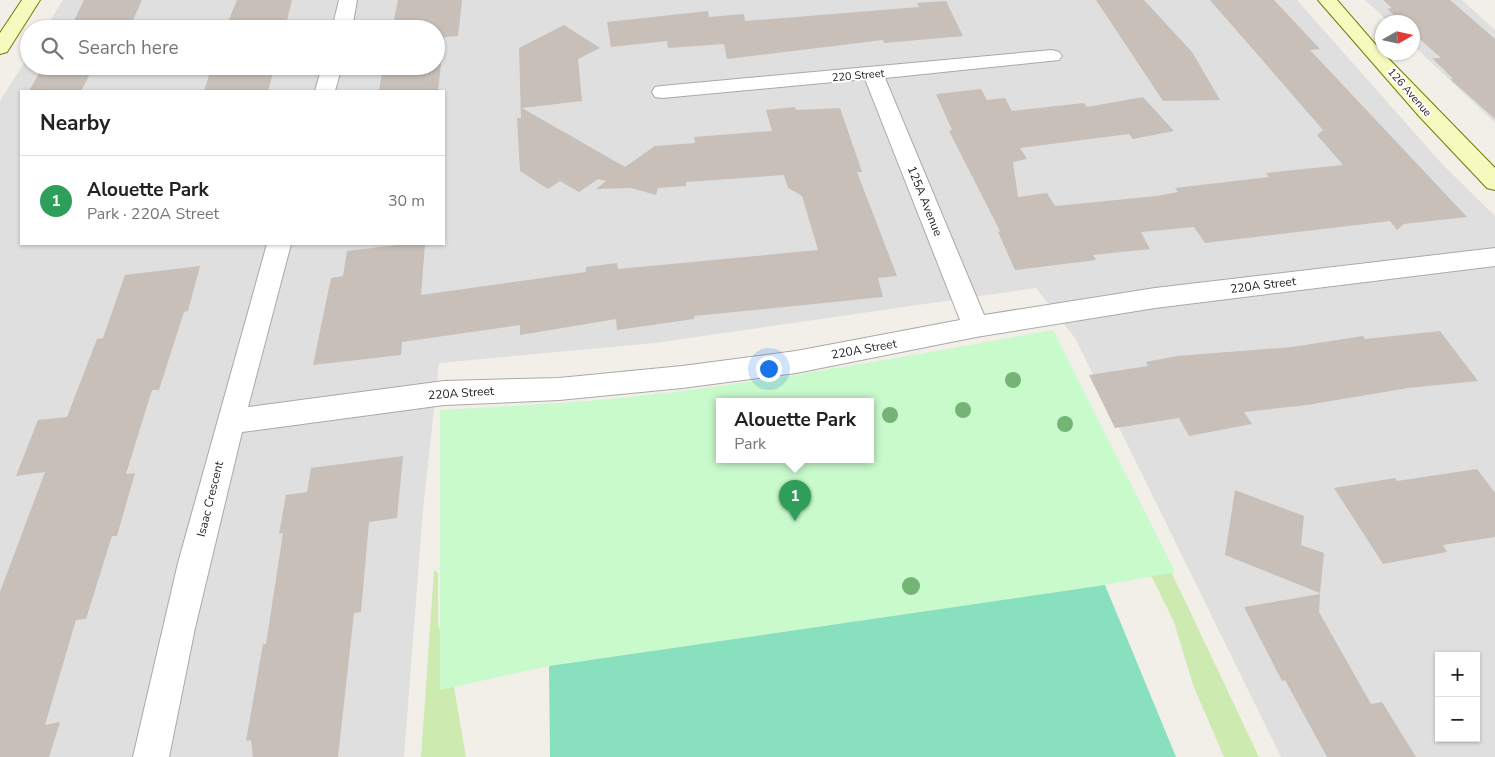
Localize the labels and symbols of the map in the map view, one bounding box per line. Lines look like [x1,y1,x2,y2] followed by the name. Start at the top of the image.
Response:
[1375,15,1420,60] north arrow
[1384,65,1435,120] street label: 126 Avenue
[831,66,885,85] street label: 220 Street
[904,164,946,238] street label: 125A Avenue
[1229,273,1298,297] street label: 220A Street
[830,335,899,363] street label: 220A Street
[756,356,782,382] your location
[427,383,495,403] street label: 220A Street
[193,459,227,539] street label: Isaac Crescent
[779,480,811,521] pin: 1

